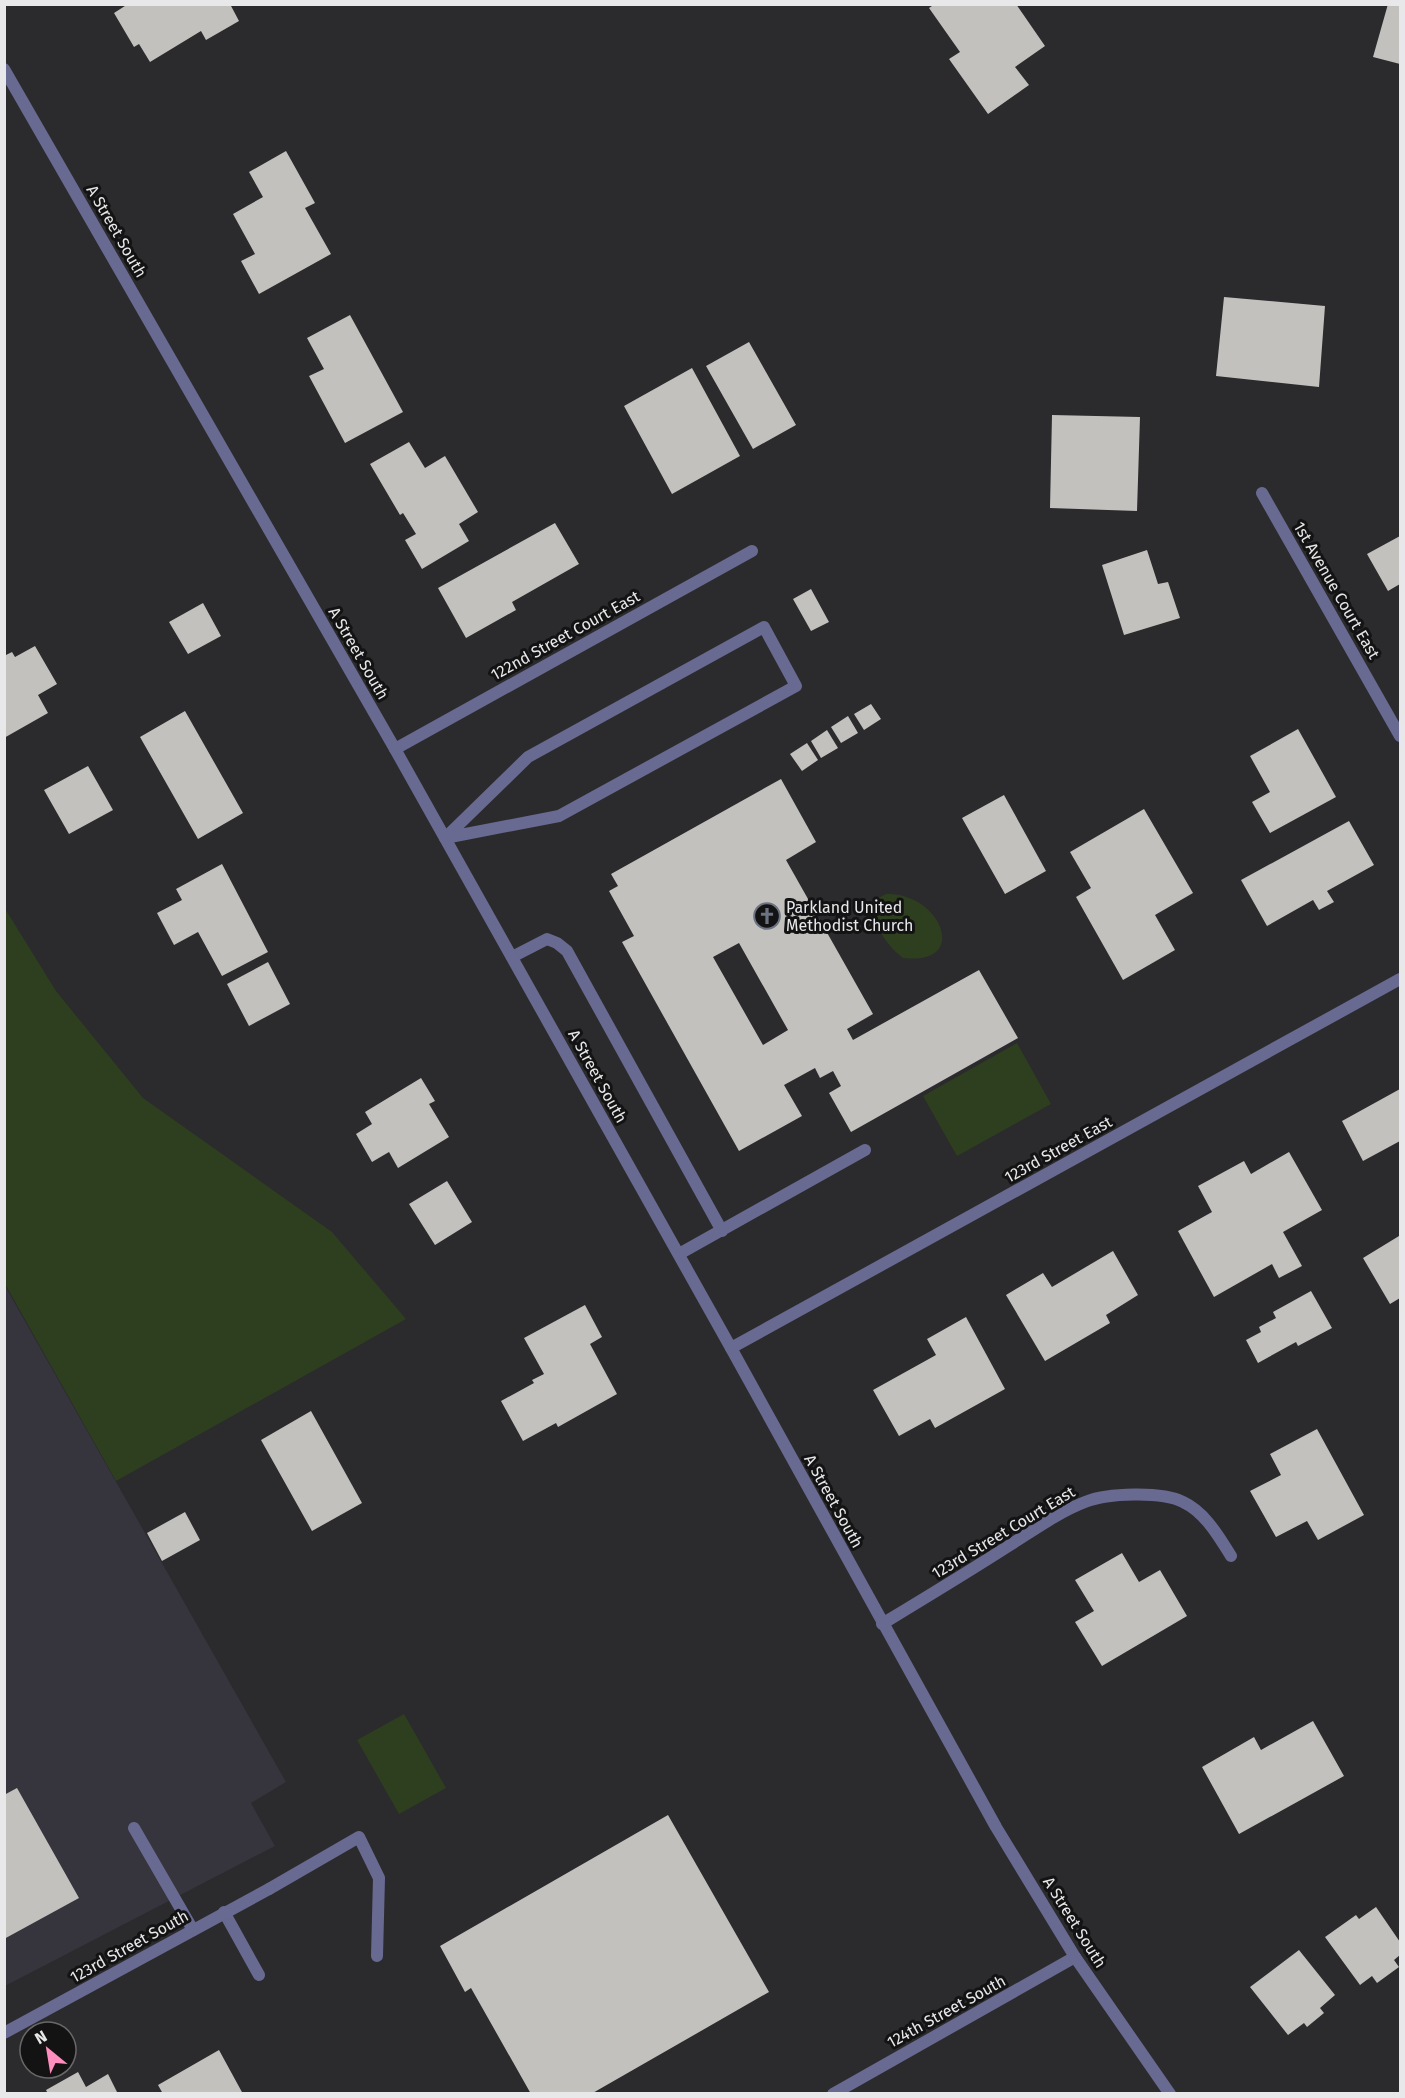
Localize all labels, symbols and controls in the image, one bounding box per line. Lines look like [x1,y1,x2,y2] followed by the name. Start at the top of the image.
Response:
[82,182,151,281] street label: A Street South
[1289,518,1384,662] street label: 1st Avenue Court East
[487,586,643,684] street label: 122nd Street Court East
[324,604,393,703] street label: A Street South
[786,898,913,935] place label: Parkland United Methodist Church
[752,901,782,931] church icon: Parkland United Methodist Church
[564,1026,631,1126] street label: A Street South
[1001,1112,1116,1187] street label: 123rd Street East
[800,1451,867,1551] street label: A Street South
[928,1482,1078,1583] street label: 123rd Street Court East
[1039,1873,1110,1971] street label: A Street South
[67,1906,192,1987] street label: 123rd Street South
[884,1971,1009,2052] street label: 124th Street South
[18,2020,78,2080] north arrow
[31,2027,50,2048] text: N

